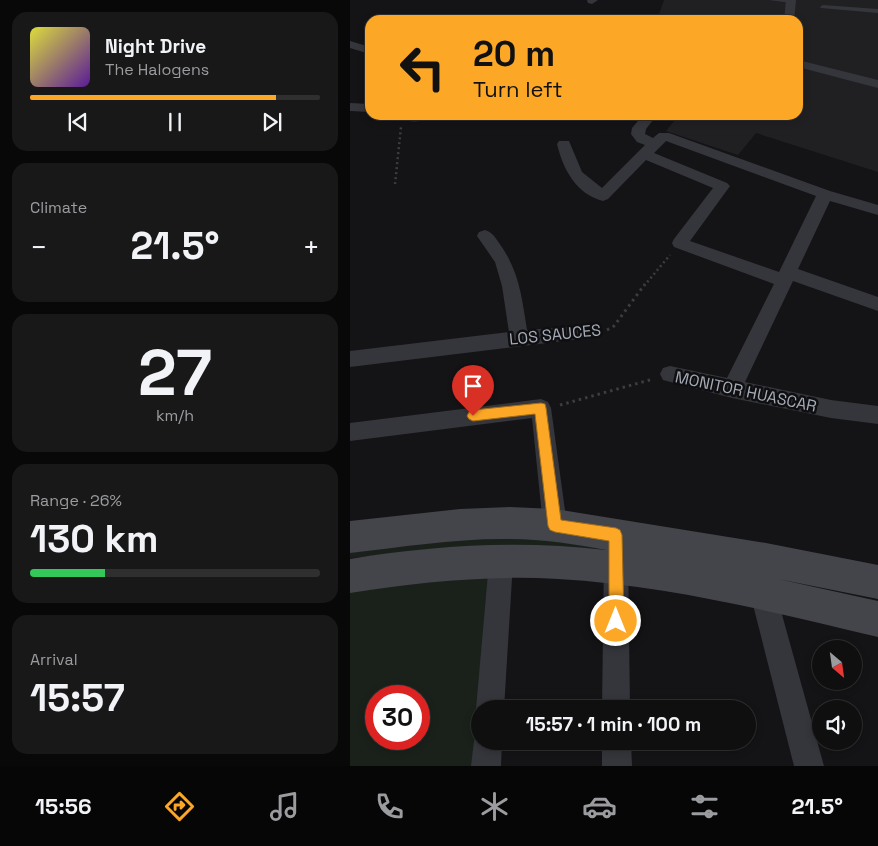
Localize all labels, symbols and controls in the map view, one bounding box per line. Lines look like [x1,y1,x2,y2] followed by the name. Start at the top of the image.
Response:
[473,32,555,76] text: 20 m
[105,34,206,59] text: Night Drive
[390,35,455,100] icon: left
[105,59,209,80] text: The Halogens
[473,75,563,103] text: Turn left
[64,108,92,136] icon: previous
[161,108,189,136] icon: pause
[258,108,286,136] icon: next
[30,197,87,218] text: Climate
[131,222,219,270] text: 21.5°
[30,229,47,265] text: −
[303,229,320,265] text: +
[508,319,602,350] street label: LOS SAUCES
[138,331,212,414] text: 27
[452,365,494,416] pin
[673,366,819,417] street label: MONITOR HUASCAR
[459,372,487,400] icon: arrive
[156,405,194,426] text: km/h
[30,490,122,511] text: Range · 26%
[30,515,158,563] text: 130 km
[589,594,641,646] position arrow
[812,640,862,690] north arrow
[812,640,862,750] map controls
[30,649,78,670] text: Arrival
[30,674,125,722] text: 15:57
[365,685,430,750] speed limit sign: 30
[812,700,862,750] button: sound
[526,712,701,737] text: 15:57 · 1 min · 100 m
[162,789,197,824] icon: directions
[267,789,302,824] icon: music
[372,789,407,824] icon: phone
[477,789,512,824] icon: climate
[582,789,617,824] icon: car
[687,789,722,824] icon: filters
[35,792,92,820] text: 15:56
[792,792,843,820] text: 21.5°

